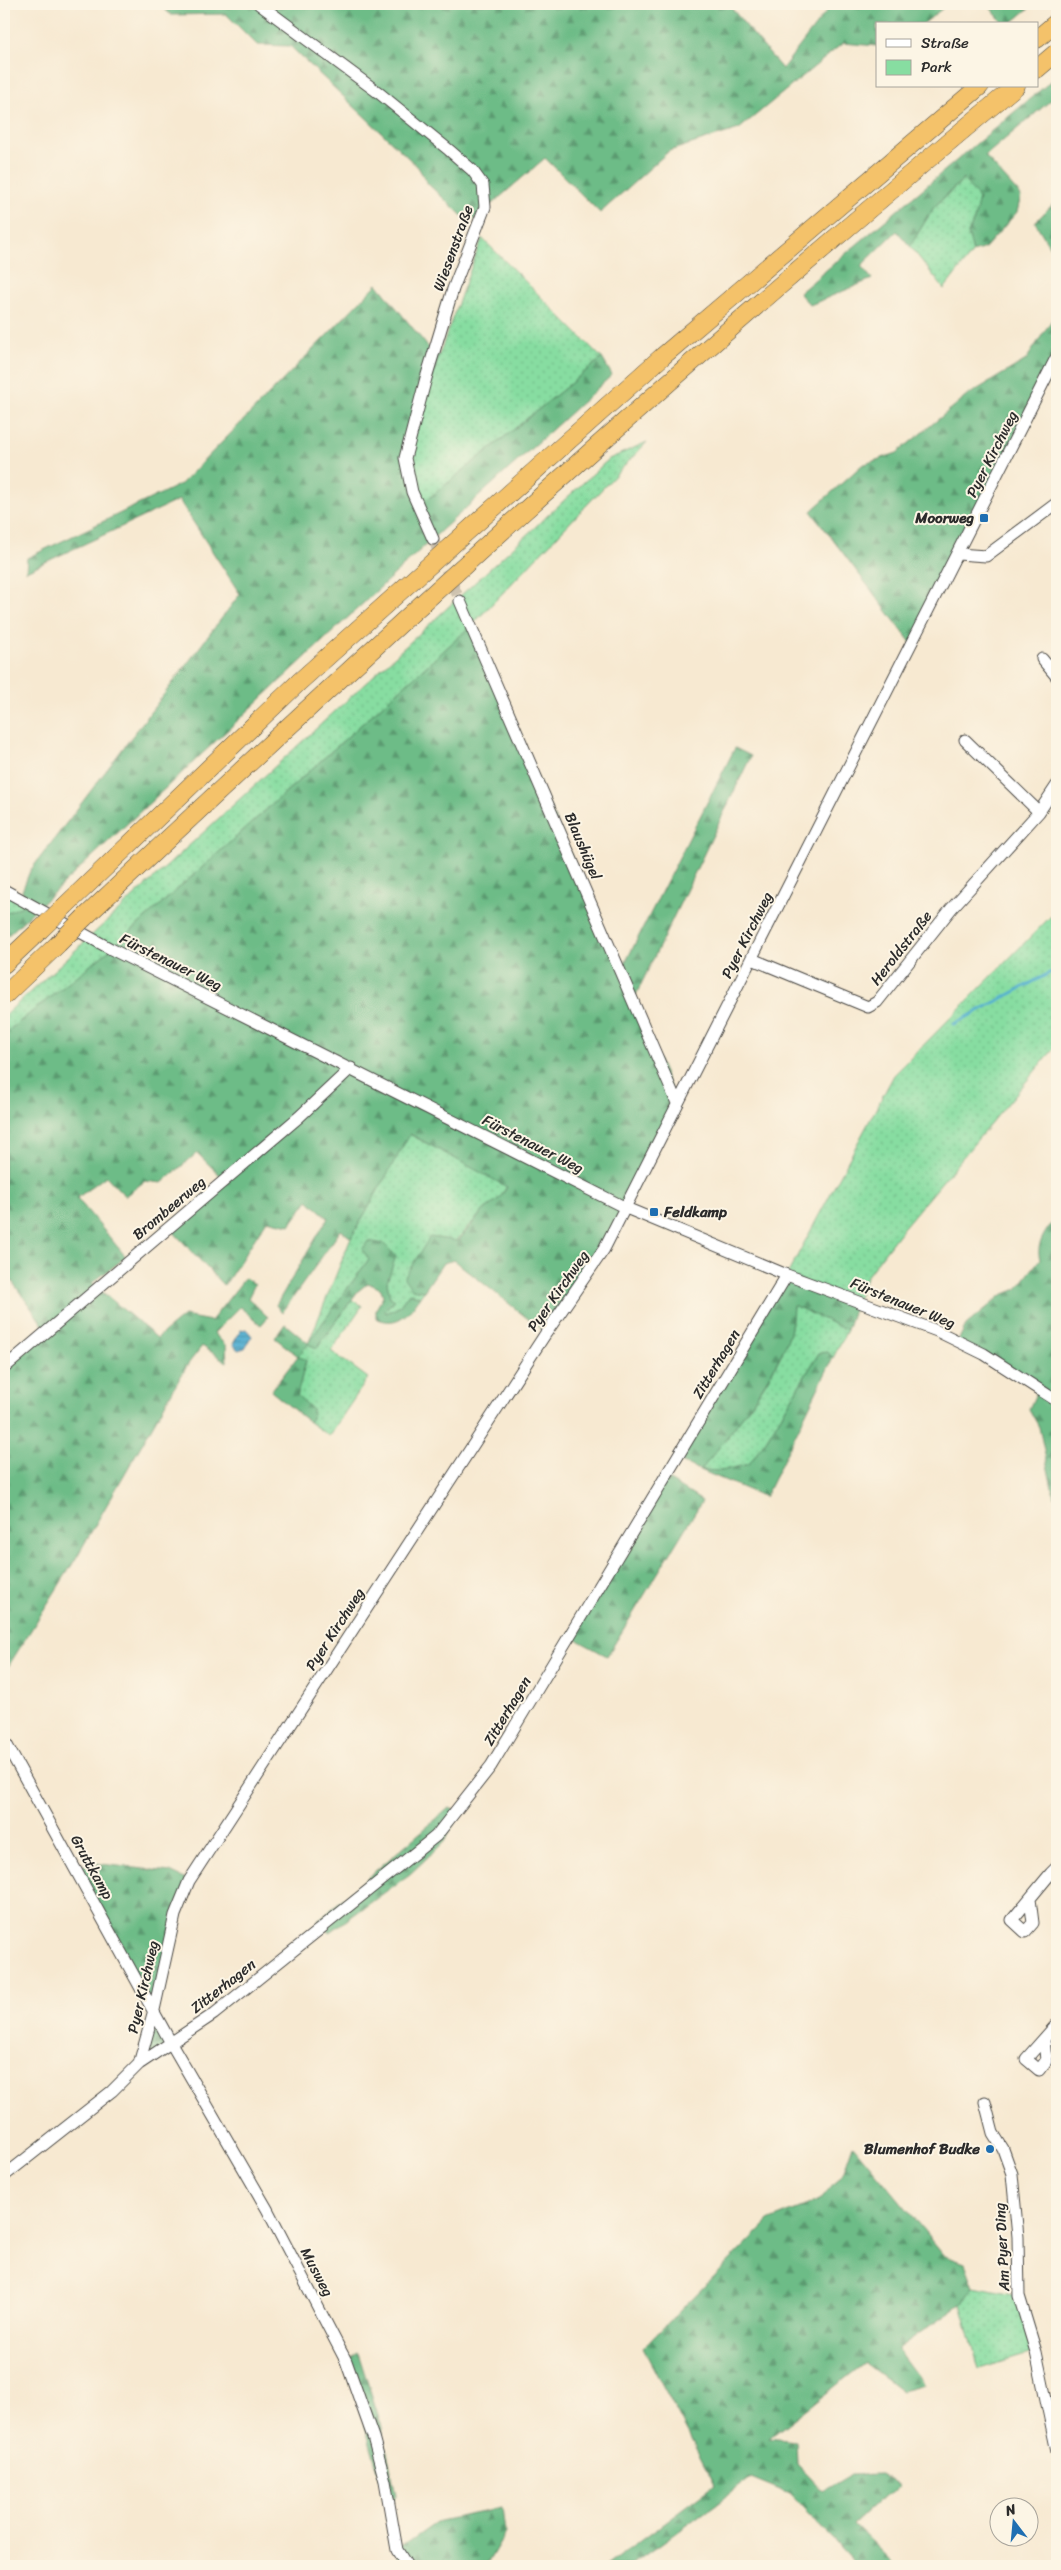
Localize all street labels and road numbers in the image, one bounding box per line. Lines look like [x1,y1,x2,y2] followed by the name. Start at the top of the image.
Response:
[425,201,481,295] street label: Wiesenstraße
[959,406,1025,502] street label: Pyer Kirchweg
[557,808,609,885] street label: Blaushügel
[714,887,780,983] street label: Pyer Kirchweg
[863,905,939,991] street label: Heroldstraße
[115,926,227,998] street label: Fürstenauer Weg
[478,1107,588,1181] street label: Fürstenauer Weg
[126,1169,212,1247] street label: Brombeerweg
[520,1244,596,1337] street label: Pyer Kirchweg
[847,1270,959,1336] street label: Fürstenauer Weg
[685,1324,747,1404] street label: Zitterhagen
[298,1582,372,1676] street label: Pyer Kirchweg
[476,1671,538,1751] street label: Zitterhagen
[63,1830,121,1904] street label: Gruttkamp
[120,1938,166,2036] street label: Pyer Kirchweg
[185,1952,261,2020] street label: Zitterhagen
[987,2202,1017,2293] street label: Am Pyer Ding
[293,2243,341,2301] street label: Musweg

